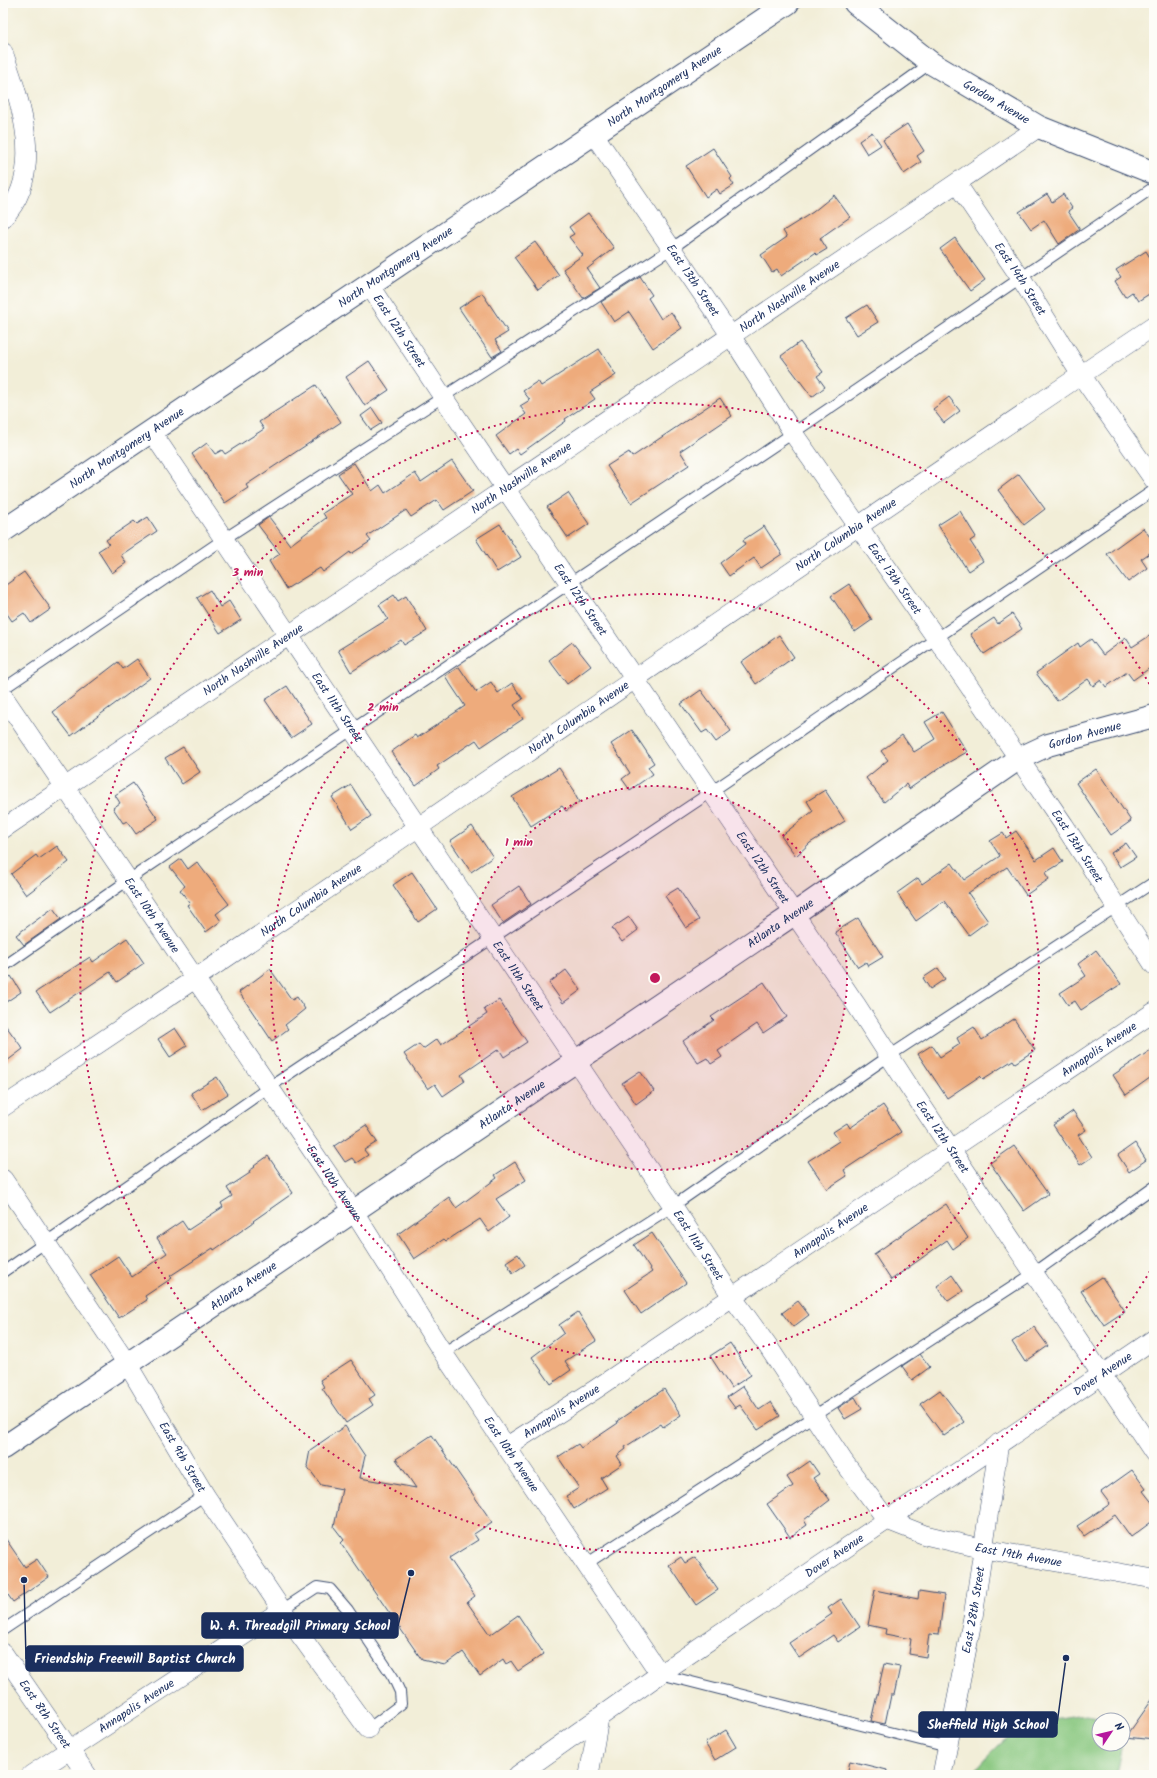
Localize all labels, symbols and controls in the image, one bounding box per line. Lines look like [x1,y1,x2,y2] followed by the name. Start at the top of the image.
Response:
[603,40,726,132] street label: North Montgomery Avenue
[960,75,1034,129] street label: Gordon Avenue
[334,221,457,313] street label: North Montgomery Avenue
[989,238,1051,319] street label: East 14th Street
[662,240,725,321] street label: East 13th Street
[735,255,844,337] street label: North Nashville Avenue
[368,290,431,372] street label: East 12th Street
[65,402,189,493] street label: North Montgomery Avenue
[467,436,576,519] street label: North Nashville Avenue
[791,493,901,576] street label: North Columbia Avenue
[863,538,927,619] street label: East 13th Street
[549,559,612,640] street label: East 12th Street
[232,563,264,582] text: 3 min
[199,618,308,701] street label: North Nashville Avenue
[307,668,368,746] street label: East 11th Street
[524,676,634,759] street label: North Columbia Avenue
[367,698,399,717] text: 2 min
[1046,716,1124,754] street label: Gordon Avenue
[1046,805,1108,887] street label: East 13th Street
[731,827,795,908] street label: East 12th Street
[505,833,533,852] text: 1 min
[256,858,366,942] street label: North Columbia Avenue
[119,873,185,957] street label: East 10th Avenue
[743,893,818,953] street label: Atlanta Avenue
[488,937,549,1015] street label: East 11th Street
[648,971,662,985] centre of rings
[1057,1016,1141,1082] street label: Annapolis Avenue
[474,1075,550,1134] street label: Atlanta Avenue
[911,1096,974,1177] street label: East 12th Street
[302,1141,367,1225] street label: East 10th Avenue
[789,1198,873,1263] street label: Annapolis Avenue
[668,1206,729,1285] street label: East 11th Street
[206,1256,281,1315] street label: Atlanta Avenue
[1069,1347,1136,1401] street label: Dover Avenue
[519,1379,604,1443] street label: Annapolis Avenue
[479,1412,544,1497] street label: East 10th Avenue
[154,1418,211,1496] street label: East 9th Street
[801,1528,868,1583] street label: Dover Avenue
[973,1538,1064,1572] street label: East 19th Avenue
[957,1565,990,1655] street label: East 28th Street
[202,1613,398,1638] callout: W. A. Threadgill Primary School
[210,1616,391,1637] text: W. A. Threadgill Primary School
[26,1646,243,1671] callout: Friendship Freewill Baptist Church
[34,1649,236,1670] text: Friendship Freewill Baptist Church
[94,1673,179,1738] street label: Annapolis Avenue
[14,1675,76,1753] street label: East 8th Street
[919,1712,1057,1737] callout: Sheffield High School
[1091,1712,1131,1752] north arrow
[927,1715,1049,1736] text: Sheffield High School
[1109,1719,1128,1735] text: N

